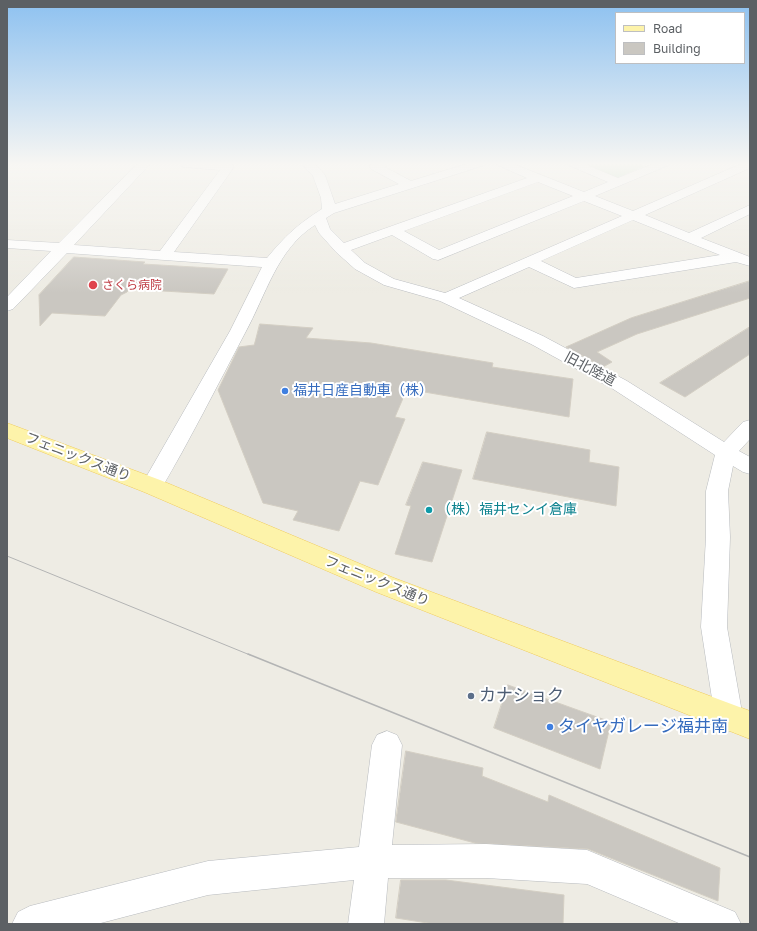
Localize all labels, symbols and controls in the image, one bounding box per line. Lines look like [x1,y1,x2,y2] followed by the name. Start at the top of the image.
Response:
[615,12,745,64] legend
[653,21,682,36] text: Road
[653,41,701,56] text: Building
[102,278,162,292] place label: さくら病院
[87,279,99,291] marker: さくら病院
[561,348,619,390] street label: 旧北陸道
[293,383,433,399] place label: 福井日産自動車（株）
[280,386,290,396] marker: 福井日産自動車（株）
[23,429,133,485] street label: フェニックス通り
[437,502,577,518] place label: （株）福井センイ倉庫
[424,505,434,515] marker: （株）福井センイ倉庫
[322,552,432,610] street label: フェニックス通り
[479,686,564,706] place label: カナショク
[466,691,476,701] marker: カナショク
[558,717,728,737] place label: タイヤガレージ福井南
[545,722,555,732] marker: タイヤガレージ福井南

